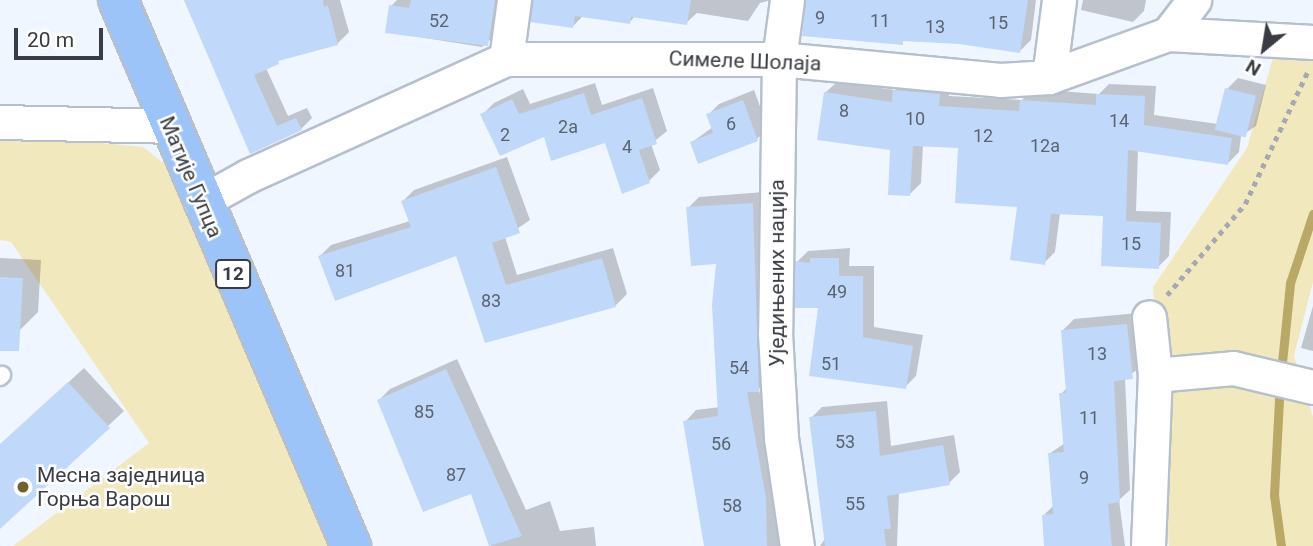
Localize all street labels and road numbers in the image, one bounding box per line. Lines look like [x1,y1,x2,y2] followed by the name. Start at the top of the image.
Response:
[668,46,822,76] street label: Симеле Шолаја
[154,113,228,241] street label: Матије Гупца
[764,179,790,367] street label: Уједињених нација
[214,258,252,290] road number: 12

